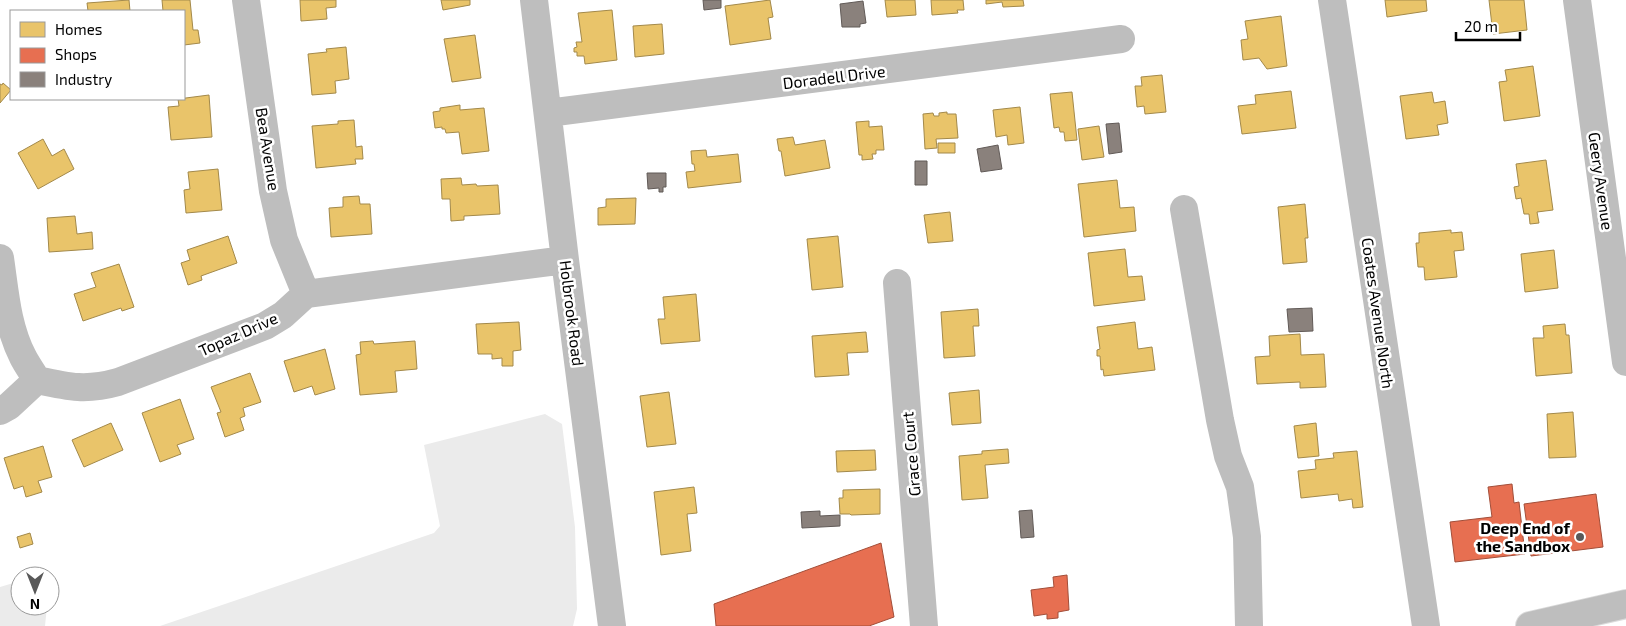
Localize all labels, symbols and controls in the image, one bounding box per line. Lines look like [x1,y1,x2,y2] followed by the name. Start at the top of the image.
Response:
[10,10,185,100] legend
[1456,10,1520,42] scale bar
[1464,17,1498,35] text: 20 m
[55,20,102,38] text: Homes
[55,45,97,63] text: Shops
[781,61,886,92] street label: Doradell Drive
[55,70,112,88] text: Industry
[253,106,284,192] street label: Bea Avenue
[1585,131,1618,231] street label: Geery Avenue
[1358,236,1399,390] street label: Coates Avenue North
[557,259,588,367] street label: Holbrook Road
[195,308,280,359] street label: Topaz Drive
[897,411,924,497] street label: Grace Court
[1476,518,1571,555] place label: Deep End of the Sandbox
[1574,531,1586,543] marker: Deep End of the Sandbox
[10,566,60,616] north arrow
[30,596,40,613] text: N

